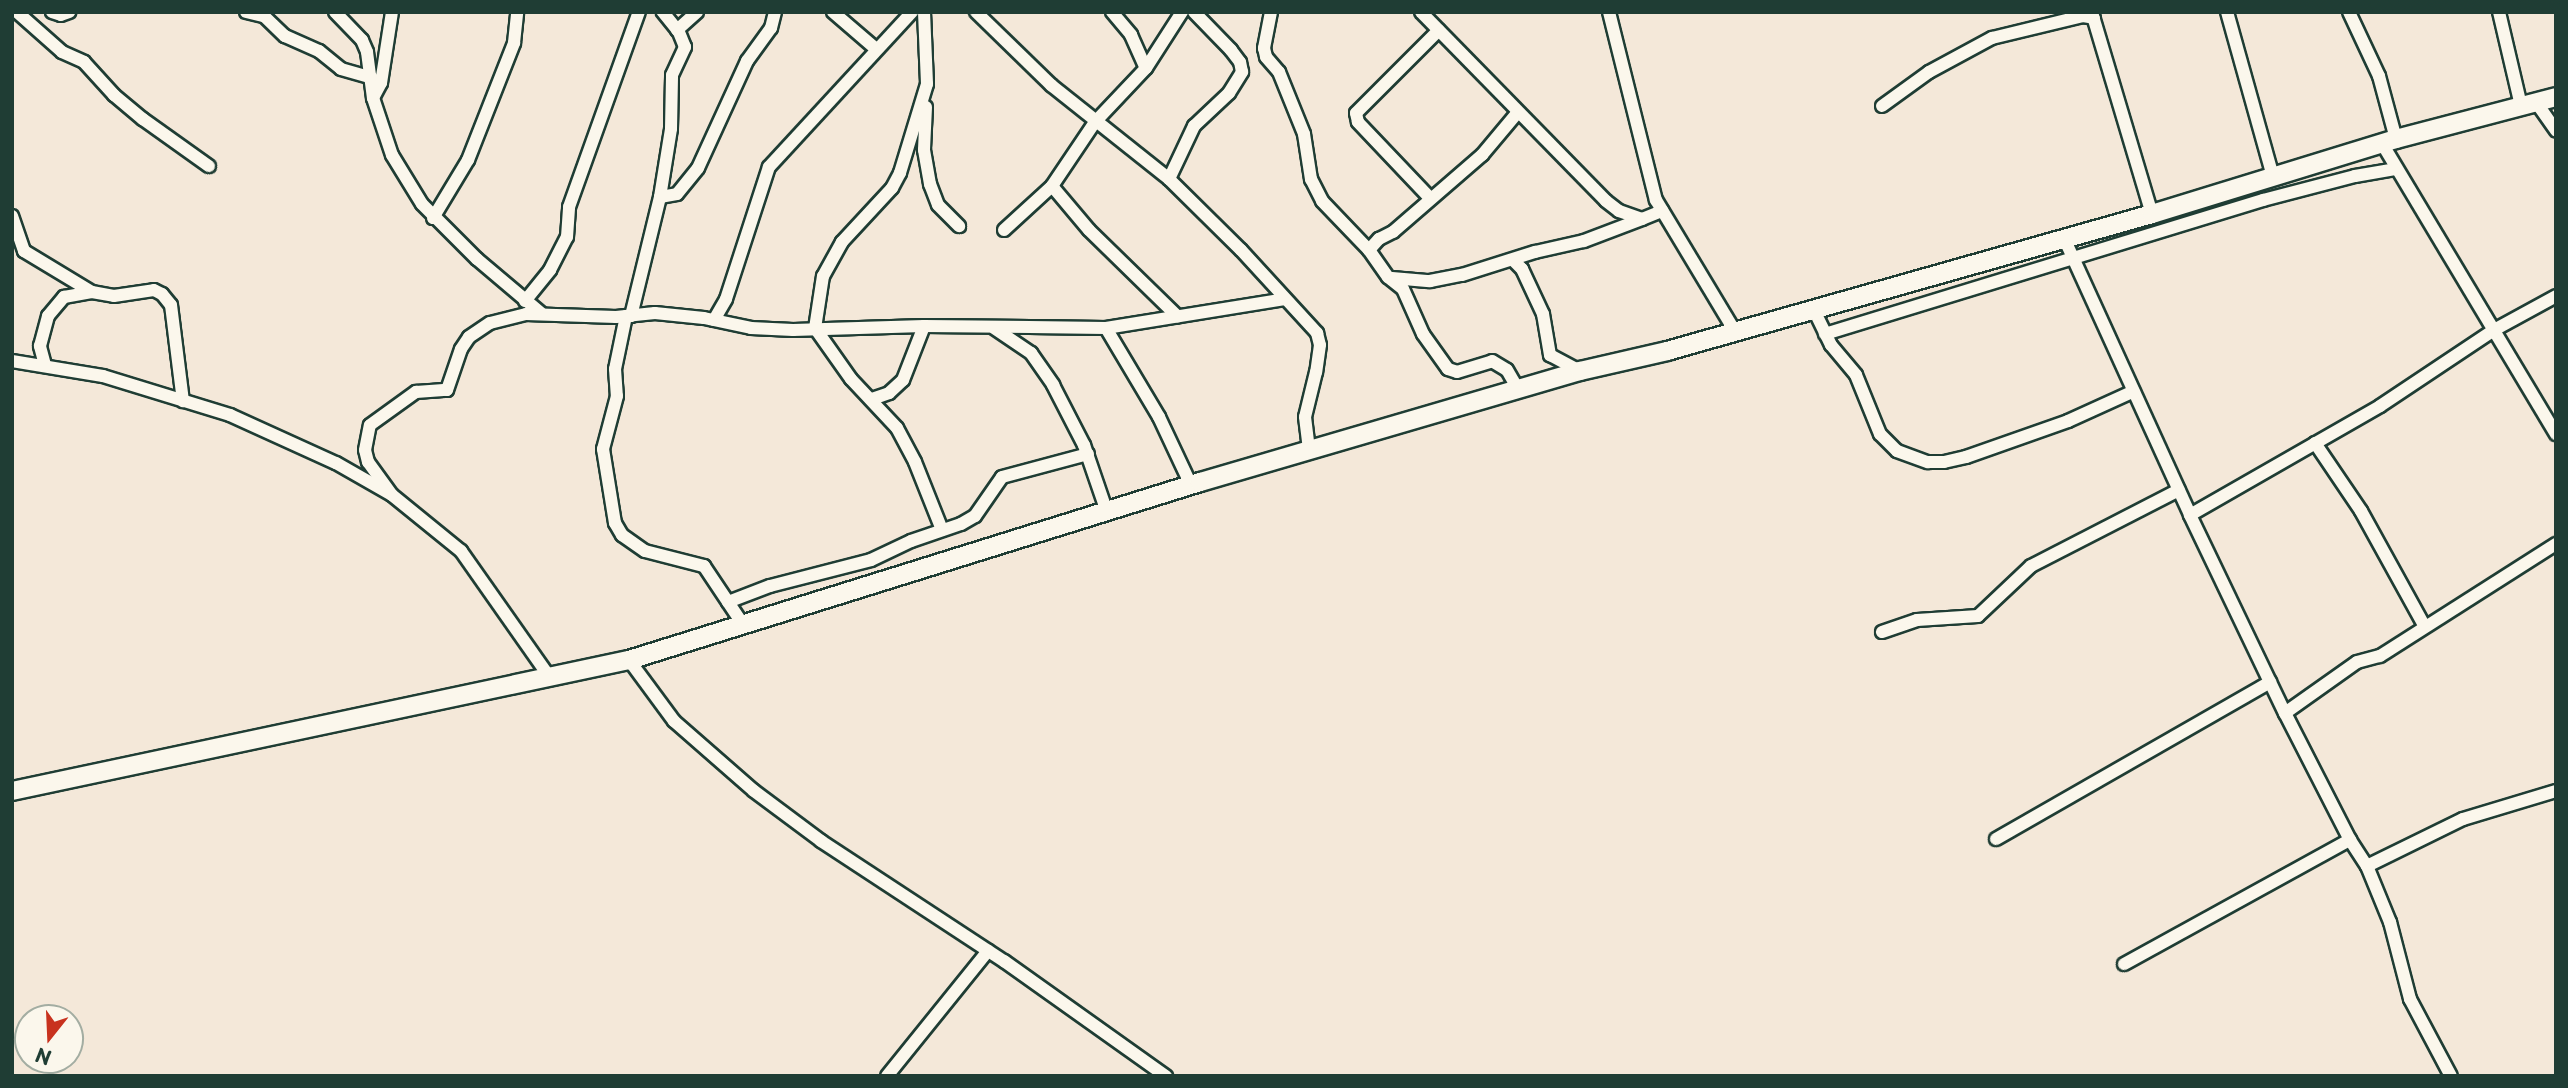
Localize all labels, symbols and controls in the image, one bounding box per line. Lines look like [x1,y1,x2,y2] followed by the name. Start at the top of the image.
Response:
[14,1004,84,1074] north arrow
[32,1041,55,1073] text: N

